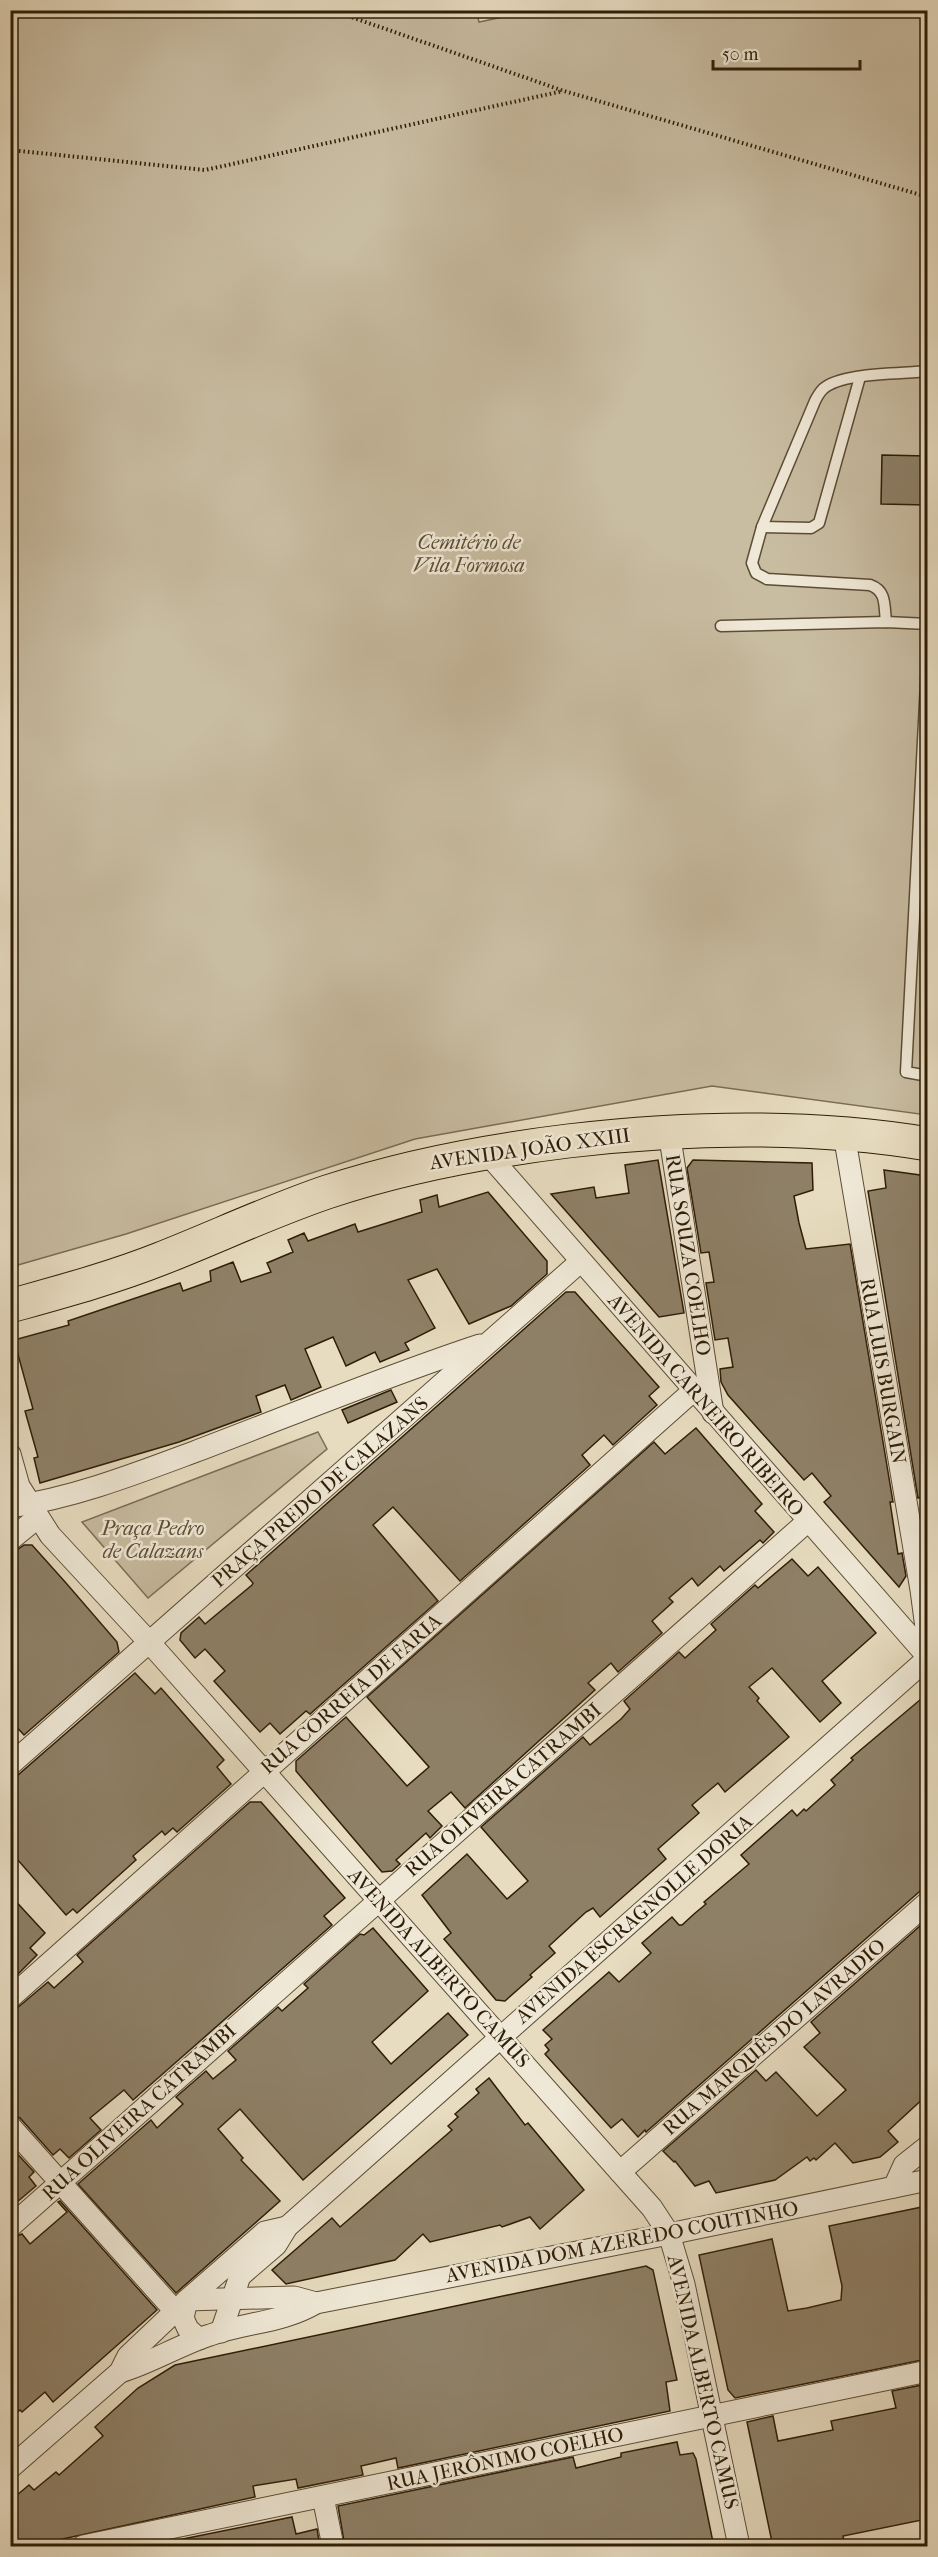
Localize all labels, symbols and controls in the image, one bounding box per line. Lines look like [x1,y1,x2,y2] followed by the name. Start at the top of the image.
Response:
[713,33,860,71] scale bar
[722,44,759,65] text: 50 m
[413,531,525,577] park label: Cemitério de Vila Formosa
[427,1123,632,1175] street label: AVENIDA JOÃO XXIII
[661,1153,715,1357] street label: RUA SOUZA COELHO
[855,1276,911,1466] street label: RUA LUIS BURGAIN
[602,1288,809,1521] street label: AVENIDA CARNEIRO RIBEIRO
[207,1392,434,1593] street label: PRAÇA PREDO DE CALAZANS
[100,1517,205,1563] park label: Praça Pedro de Calazans
[256,1609,447,1779] street label: RUA CORREIA DE FARIA
[400,1698,606,1882] street label: RUA OLIVEIRA CATRAMBI
[510,1809,758,2029] street label: AVENIDA ESCRAGNOLLE DORIA
[343,1863,535,2072] street label: AVENIDA ALBERTO CAMUS
[657,1933,890,2140] street label: RUA MARQUÊS DO LAVRADIO
[37,2019,241,2205] street label: RUA OLIVEIRA CATRAMBI
[443,2197,800,2288] street label: AVENIDA DOM AZEREDO COUTINHO
[662,2252,743,2511] street label: AVENIDA ALBERTO CAMUS
[384,2421,626,2495] street label: RUA JERÔNIMO COELHO

